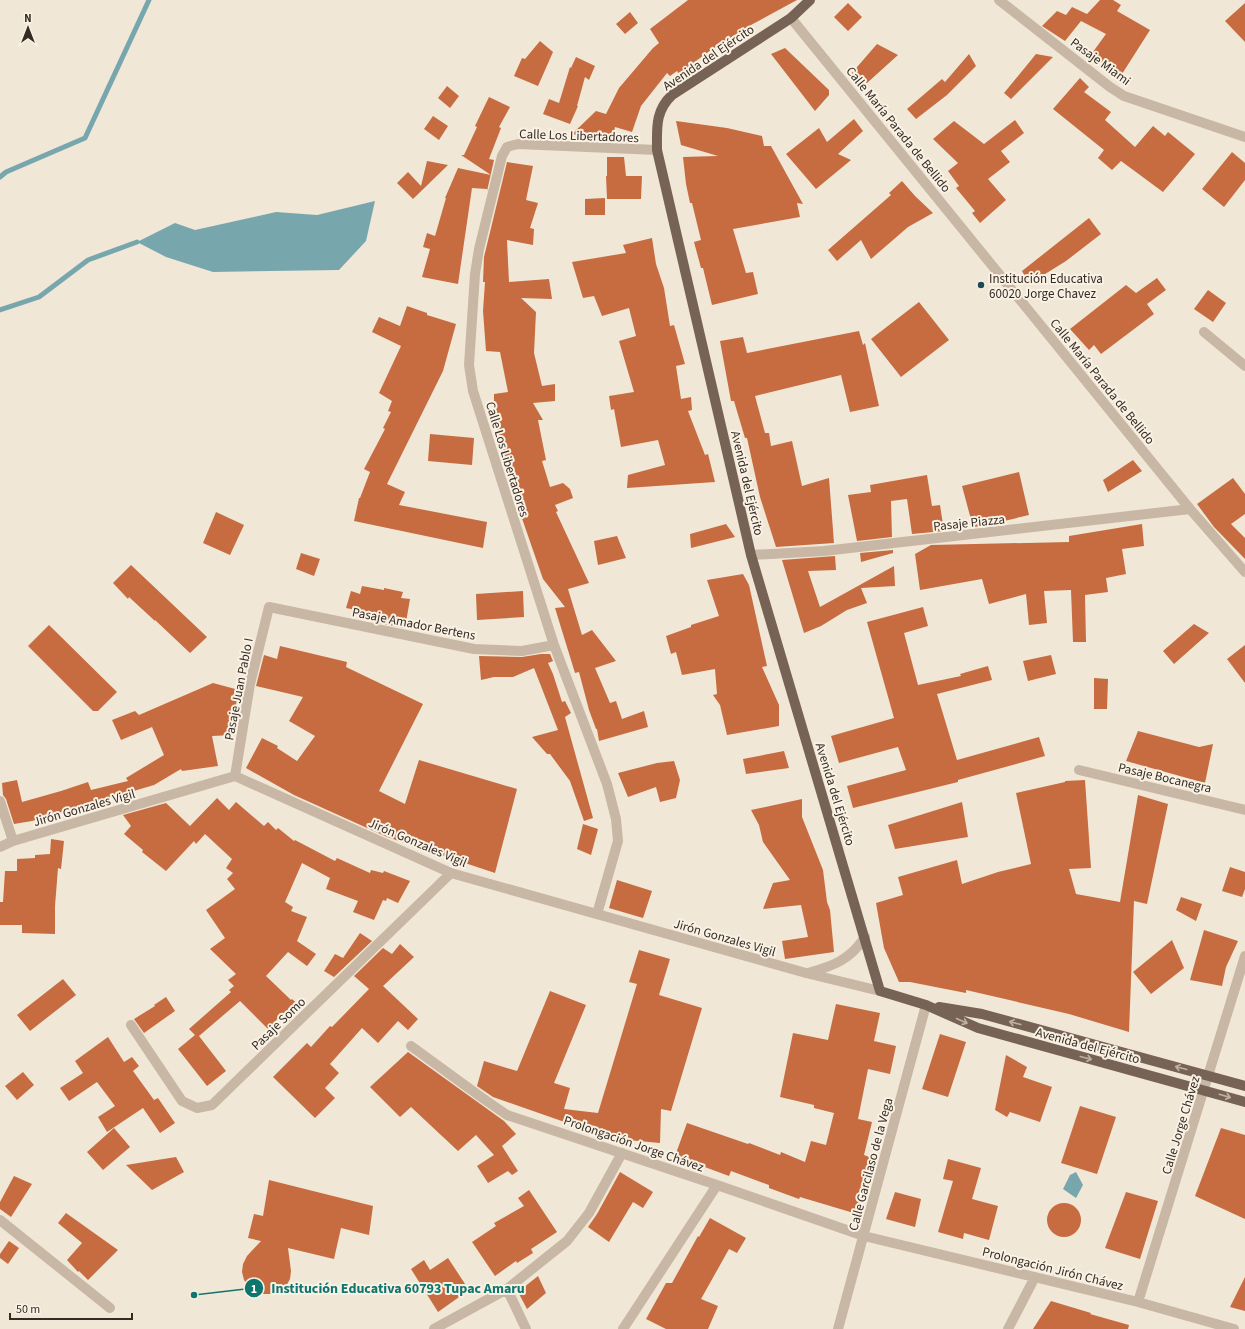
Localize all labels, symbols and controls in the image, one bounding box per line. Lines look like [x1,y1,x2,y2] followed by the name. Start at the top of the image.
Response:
[8,8,48,48] north arrow
[24,11,32,26] text: N
[659,20,758,95] street label: Avenida del Ejército
[1066,34,1134,90] street label: Pasaje Miami
[842,63,955,196] street label: Calle María Parada de Bellido
[519,125,640,147] street label: Calle Los Libertadores
[989,270,1103,303] place label: Institución Educativa 60020 Jorge Chavez
[976,280,986,290] marker: Institución Educativa 60020 Jorge Chavez
[1046,315,1159,448] street label: Calle María Parada de Bellido
[481,399,533,520] street label: Calle Los Libertadores
[726,429,768,537] street label: Avenida del Ejército
[932,510,1006,536] street label: Pasaje Piazza
[351,603,478,645] street label: Pasaje Amador Bertens
[220,636,258,742] street label: Pasaje Juan Pablo I
[811,741,859,848] street label: Avenida del Ejército
[1116,758,1213,797] street label: Pasaje Bocanegra
[31,785,137,831] street label: Jirón Gonzales Vigil
[366,814,470,872] street label: Jirón Gonzales Vigil
[672,915,778,961] street label: Jirón Gonzales Vigil
[247,993,310,1054] street label: Pasaje Somo
[955,1018,967,1025] one-way arrow
[1008,1019,1021,1026] one-way arrow
[1034,1023,1142,1069] street label: Avenida del Ejército
[1079,1055,1092,1062] one-way arrow
[1174,1064,1187,1071] one-way arrow
[1157,1074,1205,1177] street label: Calle Jorge Chávez
[1218,1093,1231,1100] one-way arrow
[845,1096,897,1233] street label: Calle Garcilaso de la Vega
[561,1111,707,1177] street label: Prolongación Jorge Chávez
[980,1243,1126,1295] street label: Prolongación Jirón Chávez
[244,1275,533,1301] callout: Institución Educativa 60793 Tupac Amaru
[271,1279,525,1299] text: Institución Educativa 60793 Tupac Amaru
[251,1281,257,1298] text: 1
[10,1295,132,1321] scale bar
[16,1301,40,1318] text: 50 m

